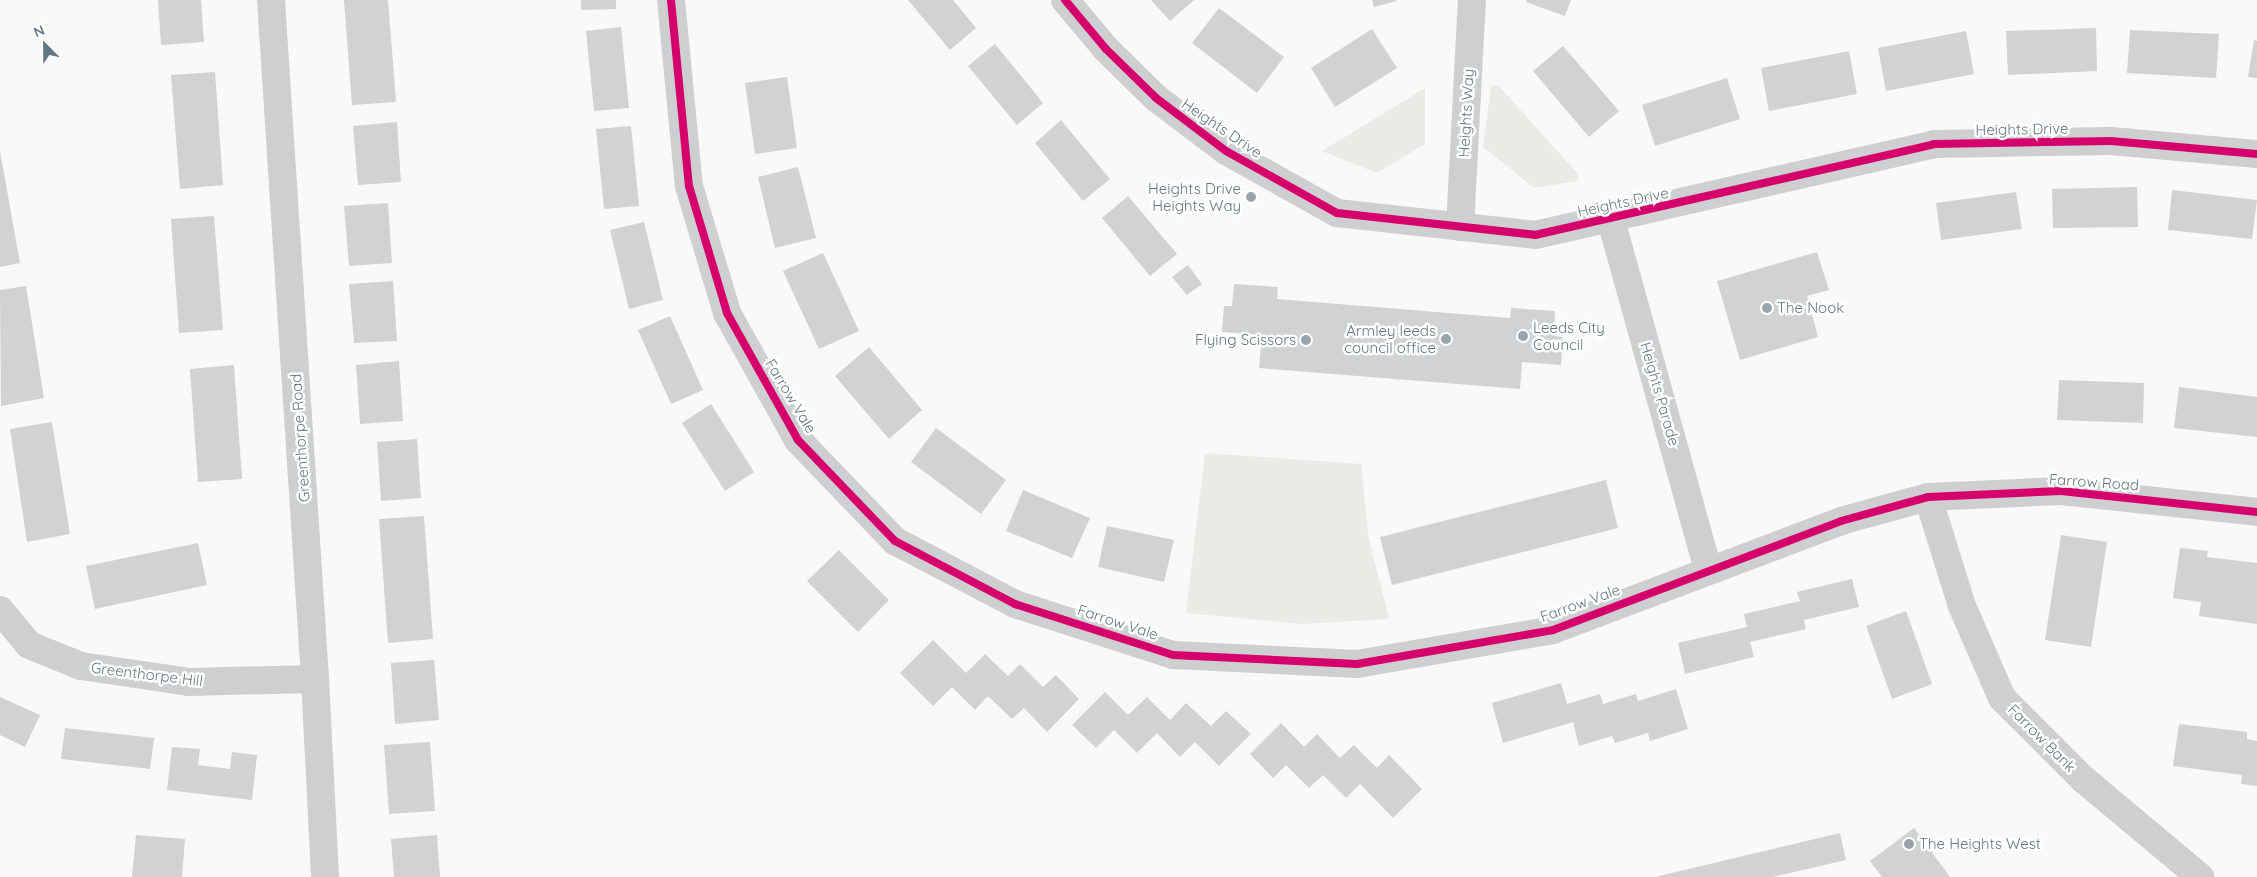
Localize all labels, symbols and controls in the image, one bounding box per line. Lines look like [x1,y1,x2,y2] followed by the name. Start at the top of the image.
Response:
[20,20,70,70] north arrow
[31,21,47,41] text: N
[1455,68,1477,158] street label: Heights Way
[1178,95,1266,161] street label: Heights Drive
[1975,119,2069,139] street label: Heights Drive
[1148,179,1241,214] place label: Heights Drive Heights Way
[1576,184,1670,220] street label: Heights Drive
[1245,191,1257,203] marker: Heights Drive Heights Way
[1777,299,1844,317] place label: The Nook
[1761,302,1773,314] marker: The Nook
[1533,318,1605,353] place label: Leeds City Council
[1344,321,1436,356] place label: Armley leeds council office
[1517,330,1529,342] marker: Leeds City Council
[1195,331,1296,349] place label: Flying Scissors
[1440,333,1452,345] marker: Armley leeds council office
[1300,334,1312,346] marker: Flying Scissors
[1637,340,1683,448] street label: Heights Parade
[762,356,820,436] street label: Farrow Vale
[287,373,313,503] street label: Greenthorpe Road
[2048,470,2140,494] street label: Farrow Road
[1538,580,1622,626] street label: Farrow Vale
[1075,601,1161,643] street label: Farrow Vale
[90,658,204,690] street label: Greenthorpe Hill
[2004,700,2080,776] street label: Farrow Bank
[1919,835,2041,853] place label: The Heights West
[1903,838,1915,850] marker: The Heights West

